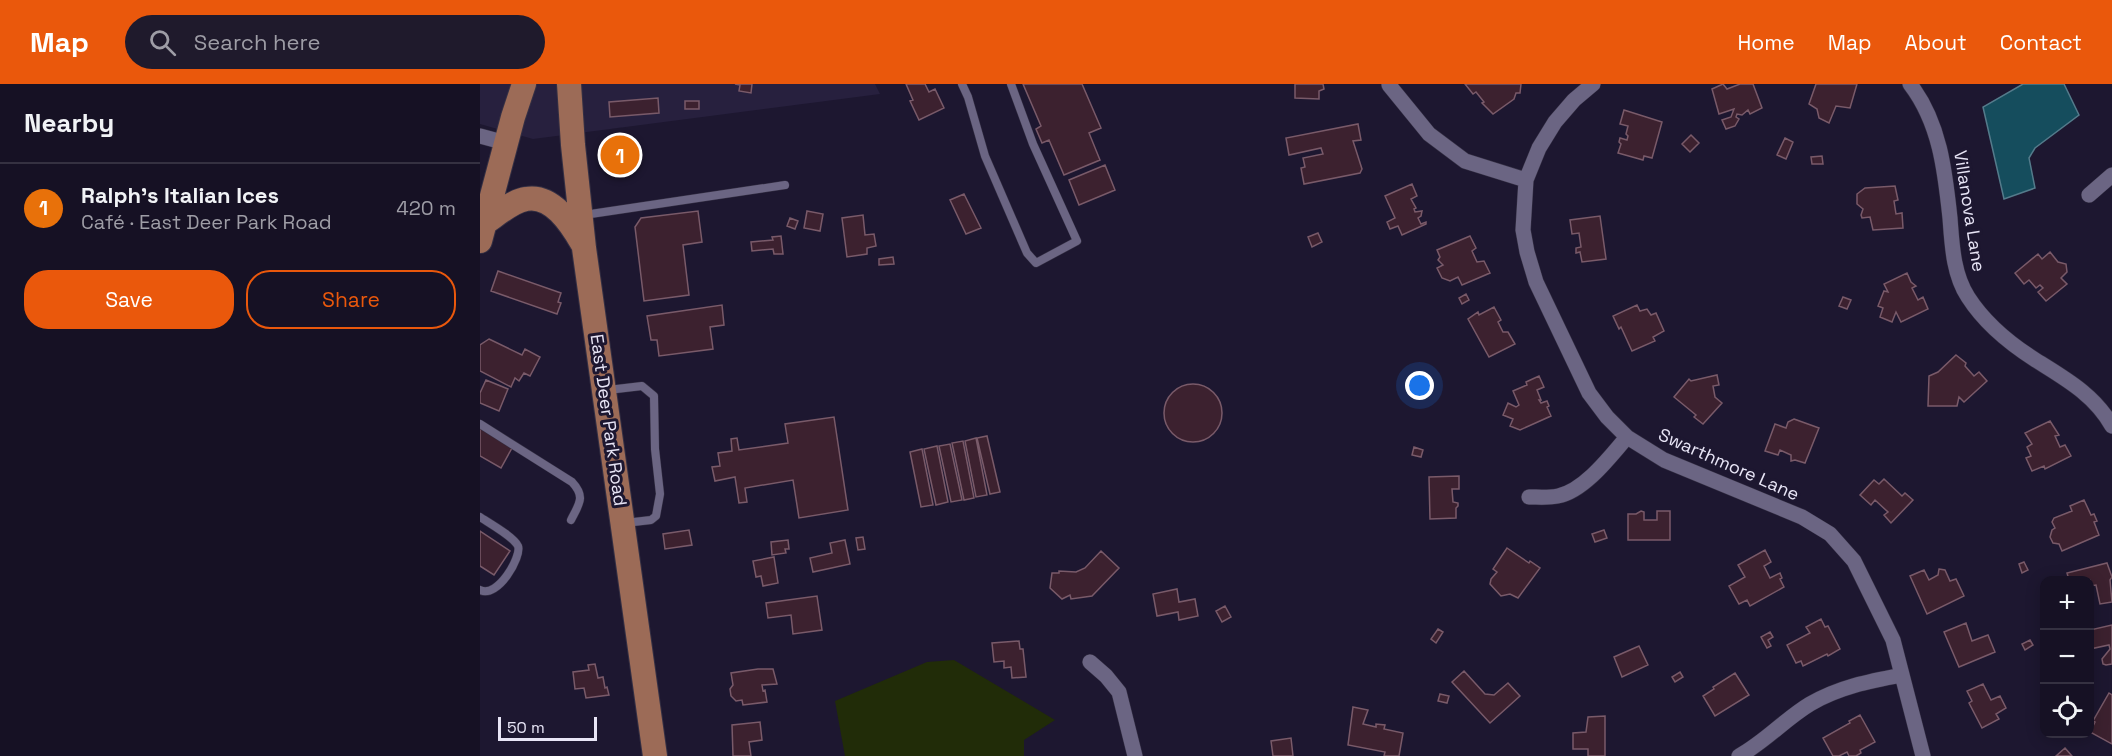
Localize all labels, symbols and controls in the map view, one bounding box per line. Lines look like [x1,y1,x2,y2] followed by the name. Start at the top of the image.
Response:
[125,15,545,69] search box
[30,24,89,60] text: Map
[146,26,179,59] icon: search
[194,28,321,56] text: Search here
[1737,29,1795,56] text: Home
[1828,29,1872,56] text: Map
[1905,29,1967,56] text: About
[2000,29,2082,56] text: Contact
[24,106,114,140] text: Nearby
[600,132,640,178] pin: 1
[1949,149,1991,273] street label: Villanova Lane
[81,181,279,209] text: Ralph's Italian Ices
[39,195,48,221] text: 1
[396,195,456,221] text: 420 m
[81,209,332,235] text: Café · East Deer Park Road
[24,270,234,329] button: Save
[246,270,456,329] button: Share
[586,332,632,508] street label: East Deer Park Road
[1405,371,1434,400] your location
[1655,423,1803,505] street label: Swarthmore Lane
[2040,576,2094,738] map controls
[2040,576,2094,630] button: +
[2040,630,2094,684] button: −
[2040,684,2094,738] button: locate
[498,714,597,742] scale bar
[507,717,545,738] text: 50 m

